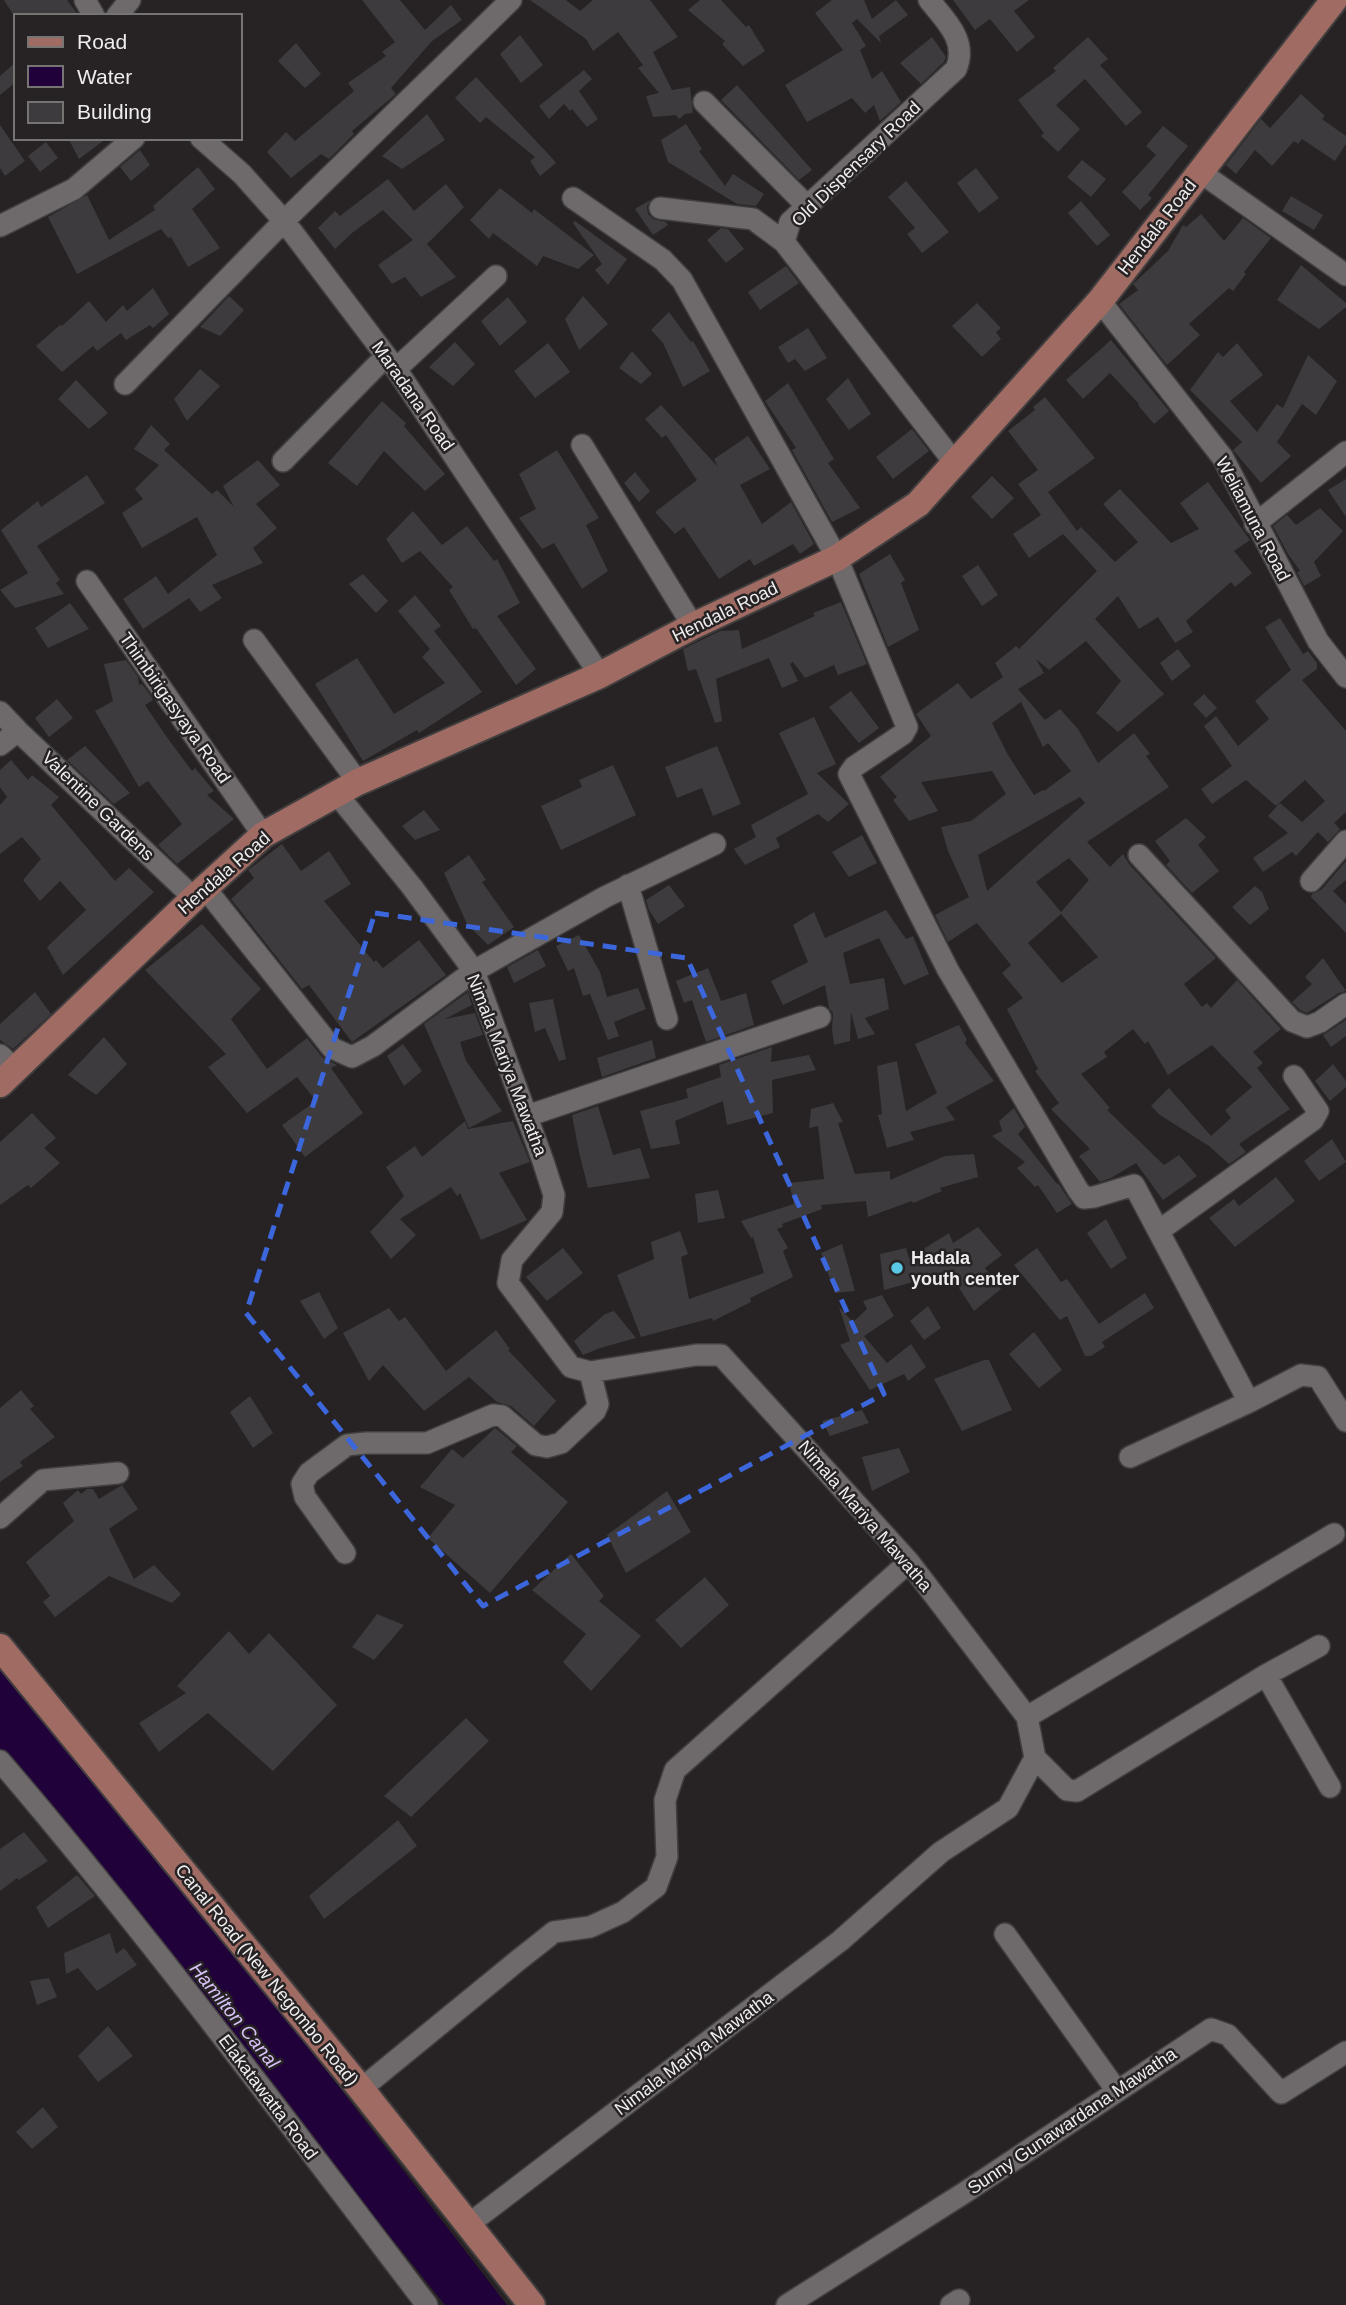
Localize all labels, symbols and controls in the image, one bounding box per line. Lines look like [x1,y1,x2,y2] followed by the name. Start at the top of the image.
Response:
[14,14,242,140] legend
[77,30,127,53] text: Road
[77,65,132,88] text: Water
[788,97,924,231] street label: Old Dispensary Road
[77,100,152,123] text: Building
[1114,175,1200,279] street label: Hendala Road
[368,337,458,455] street label: Maradana Road
[1212,453,1294,585] street label: Weliamuna Road
[669,578,781,646] street label: Hendala Road
[115,629,235,787] street label: Thimbirigasyaya Road
[38,747,158,865] street label: Valentine Gardens
[174,828,274,918] street label: Hendala Road
[463,971,551,1160] street label: Nimala Mariya Mawatha
[911,1248,1019,1289] place label: Hadala youth center
[889,1260,905,1276] marker: Hadala youth center
[794,1437,937,1596] street label: Nimala Mariya Mawatha
[171,1860,363,2090] street label: Canal Road (New Negombo Road)
[186,1958,284,2073] water label: Hamilton Canal
[611,1986,778,2119] street label: Nimala Mariya Mawatha
[215,2031,321,2163] street label: Elakatawatta Road
[964,2043,1181,2198] street label: Sunny Gunawardana Mawatha

